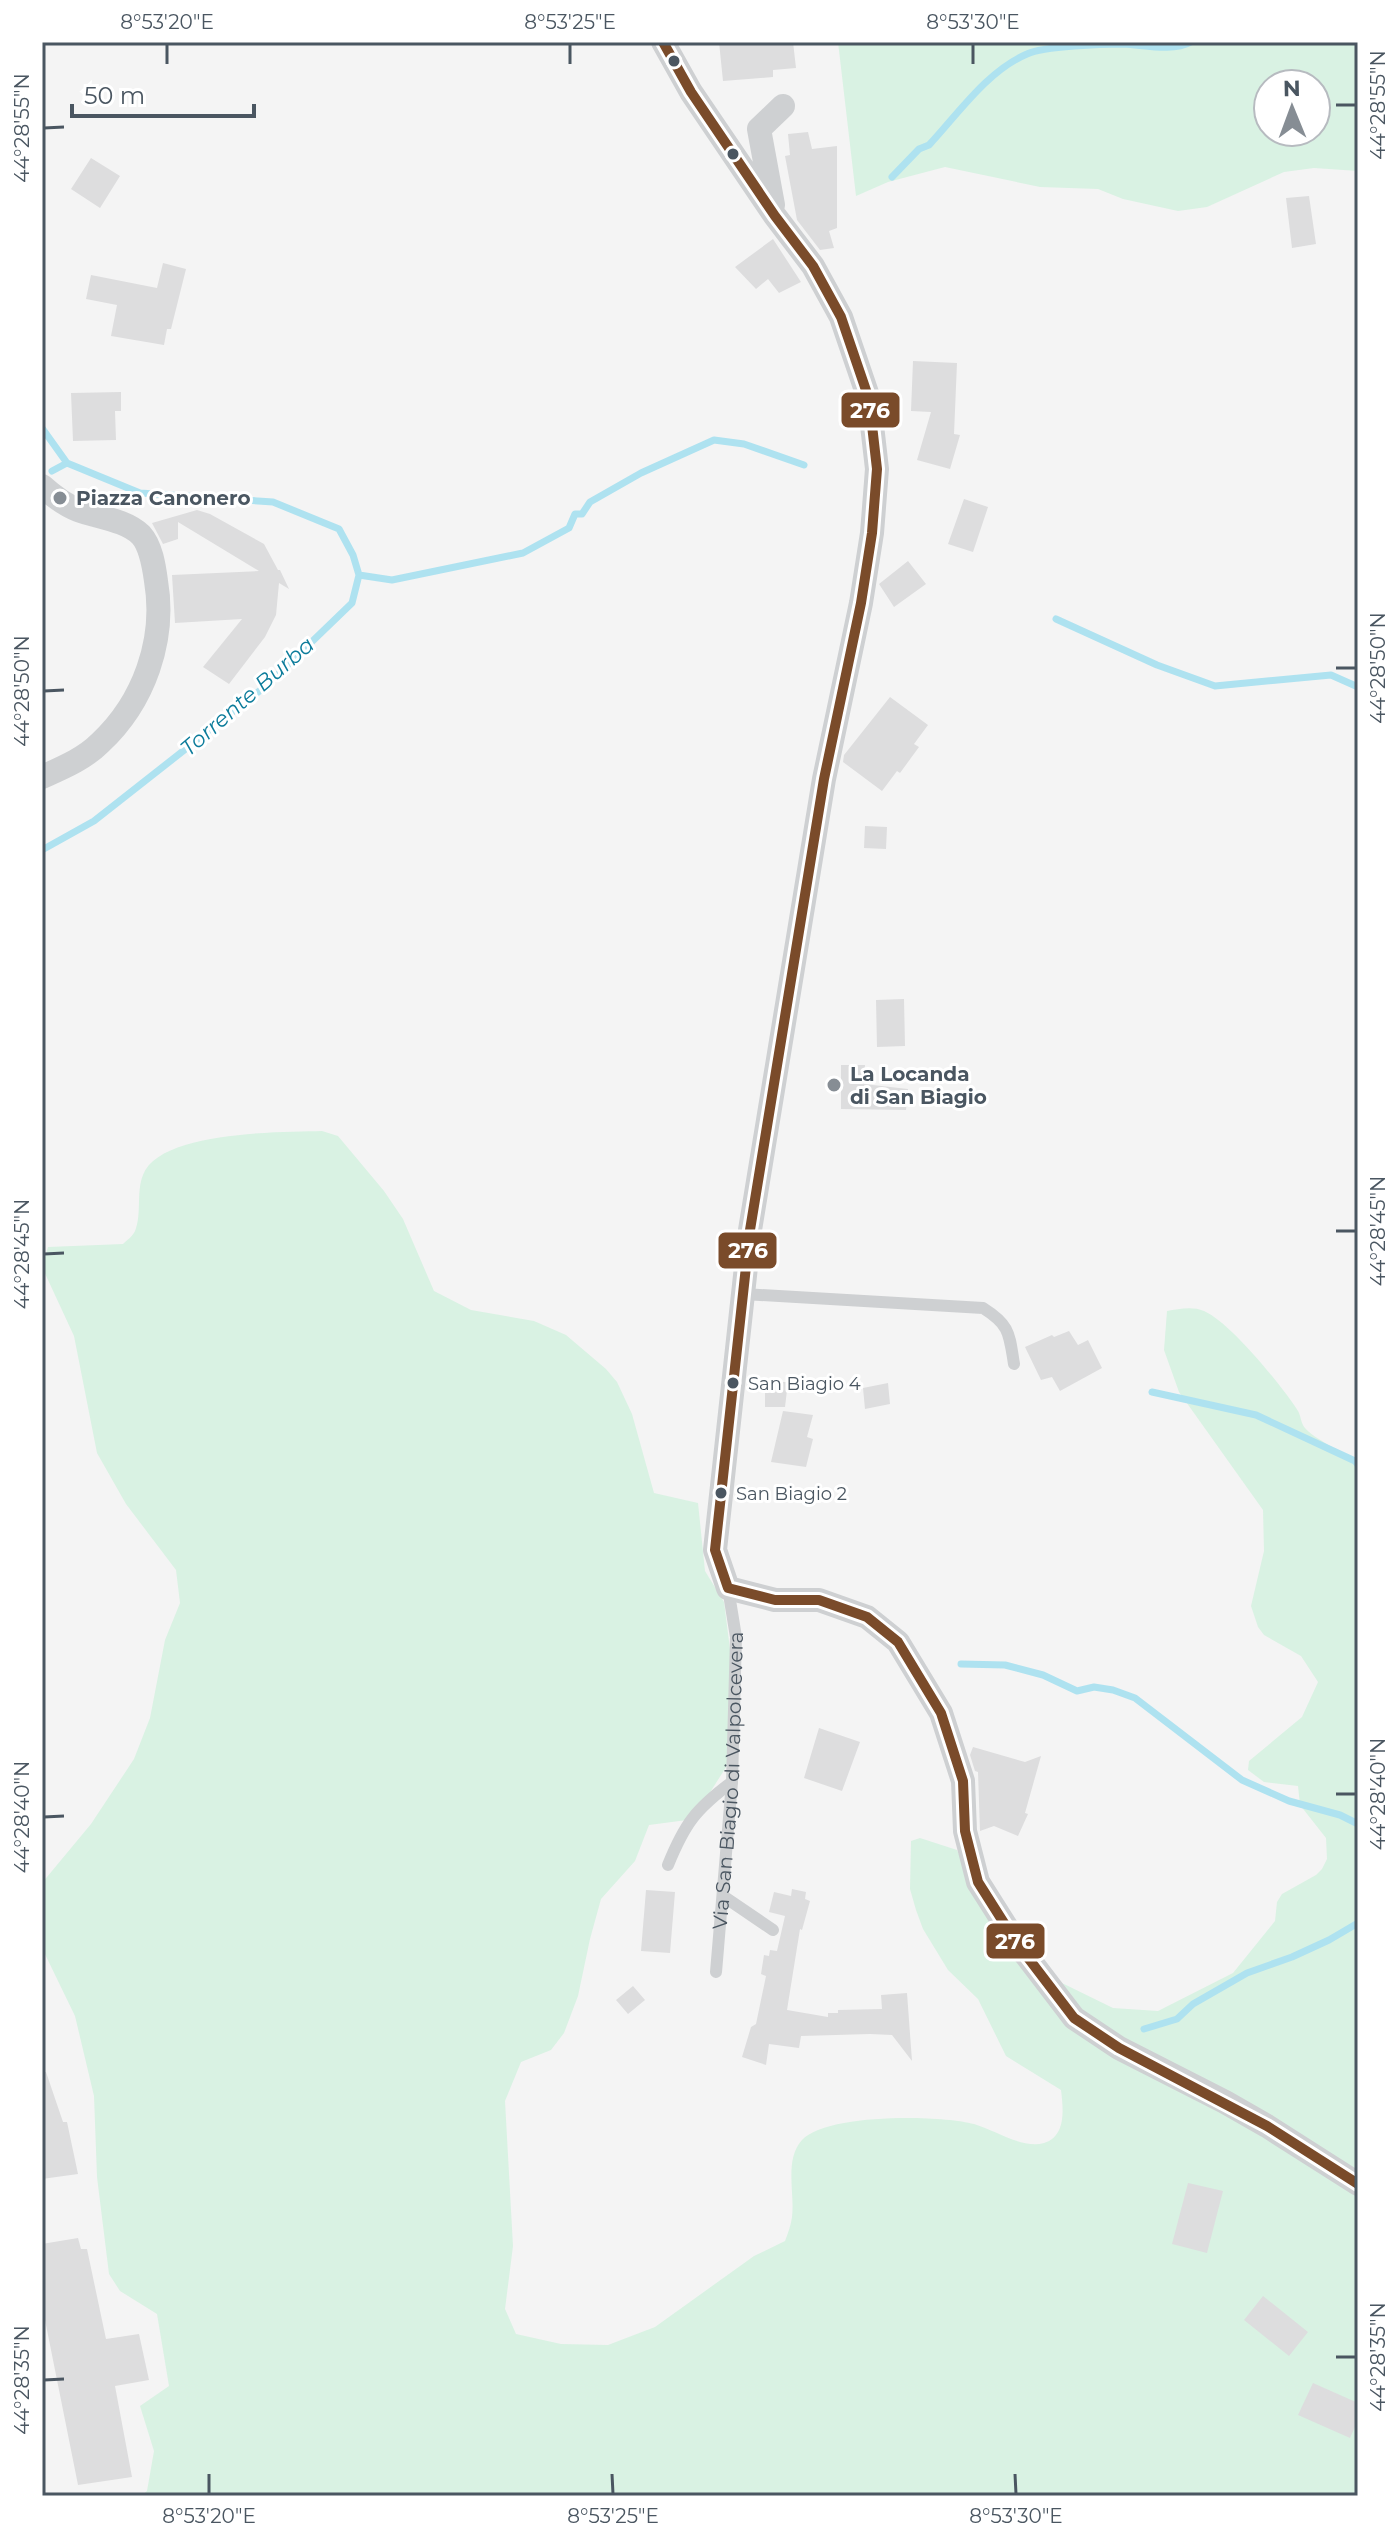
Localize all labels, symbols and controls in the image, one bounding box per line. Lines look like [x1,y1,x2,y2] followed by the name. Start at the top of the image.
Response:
[120,10,214,34] text: 8°53'20"E
[524,10,616,34] text: 8°53'25"E
[926,10,1020,34] text: 8°53'30"E
[1366,50,1390,160] text: 44°28'55"N
[666,53,682,69] unlabelled marker
[72,68,254,118] scale bar
[1252,68,1332,148] north arrow
[10,73,34,183] text: 44°28'55"N
[1283,75,1301,102] text: N
[84,81,145,110] text: 50 m
[725,146,741,162] unlabelled marker
[840,391,901,429] line badge: 276
[850,397,890,424] text: 276
[76,486,251,510] place label: Piazza Canonero
[51,489,69,507] marker: Piazza Canonero
[1366,612,1390,724] text: 44°28'50"N
[175,631,320,762] water label: Torrente Burba
[10,635,34,747] text: 44°28'50"N
[850,1062,987,1109] place label: La Locanda di San Biagio
[825,1076,843,1094] marker: La Locanda di San Biagio
[1366,1176,1390,1286] text: 44°28'45"N
[10,1199,34,1309] text: 44°28'45"N
[717,1231,778,1270] line badge: 276
[728,1237,768,1264] text: 276
[748,1373,861,1395] place label: San Biagio 4
[725,1375,741,1391] marker: San Biagio 4
[736,1483,847,1505] place label: San Biagio 2
[713,1485,729,1501] marker: San Biagio 2
[708,1631,748,1930] street label: Via San Biagio di Valpolcevera
[1366,1738,1390,1850] text: 44°28'40"N
[10,1761,34,1873] text: 44°28'40"N
[985,1922,1046,1960] line badge: 276
[995,1928,1035,1955] text: 276
[1366,2302,1390,2412] text: 44°28'35"N
[10,2325,34,2435] text: 44°28'35"N
[162,2504,256,2528] text: 8°53'20"E
[567,2504,659,2528] text: 8°53'25"E
[969,2504,1063,2528] text: 8°53'30"E

